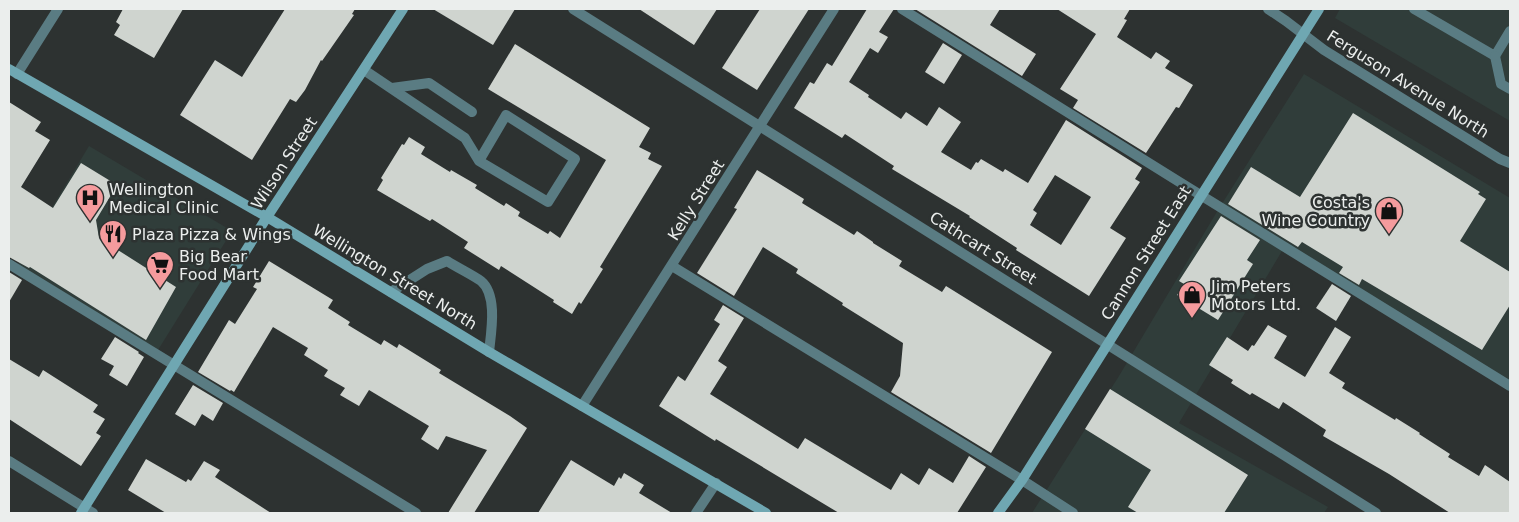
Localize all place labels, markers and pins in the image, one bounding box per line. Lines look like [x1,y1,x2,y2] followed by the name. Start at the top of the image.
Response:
[109,180,219,217] place label: Wellington Medical Clinic
[75,183,105,222] hospital icon: Wellington Medical Clinic
[1261,193,1370,230] place label: Costa's Wine Country
[1374,196,1404,235] shop icon: Costa's Wine Country
[98,219,128,258] restaurant icon: Plaza Pizza & Wings
[132,225,291,244] place label: Plaza Pizza & Wings
[179,247,259,284] place label: Big Bear Food Mart
[145,250,175,289] supermarket icon: Big Bear Food Mart
[1210,277,1301,314] place label: Jim Peters Motors Ltd.
[1177,280,1207,319] shop icon: Jim Peters Motors Ltd.

